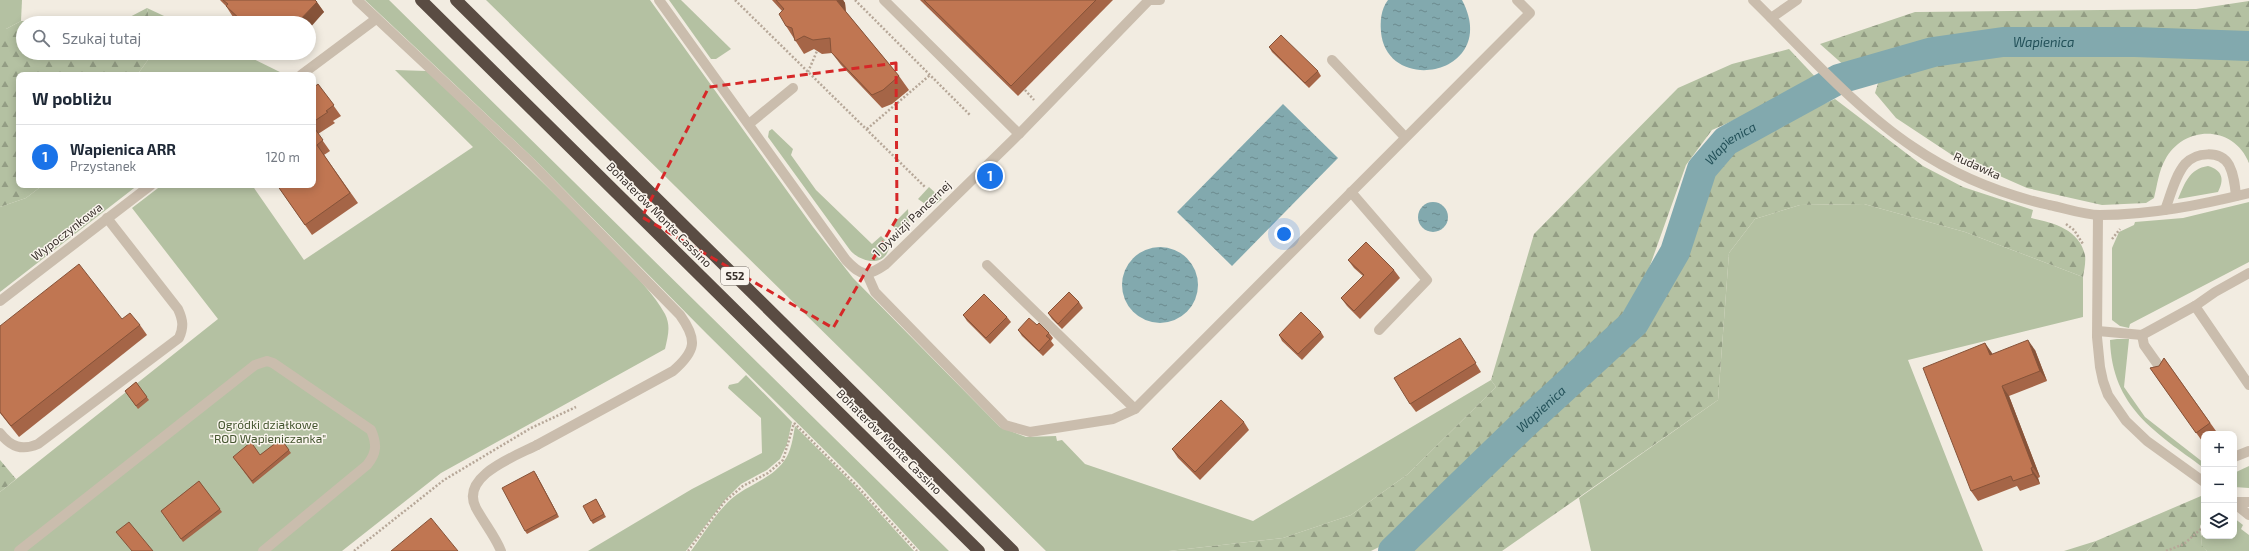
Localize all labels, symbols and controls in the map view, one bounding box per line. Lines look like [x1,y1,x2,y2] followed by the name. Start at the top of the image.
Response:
[16,16,316,60] search box
[30,27,52,49] icon: search
[62,29,141,47] text: Szukaj tutaj
[2013,34,2074,50] water label: Wapienica
[32,88,112,108] text: W pobliżu
[1701,118,1759,168] water label: Wapienica
[70,140,176,158] text: Wapienica ARR
[1952,148,2003,182] street label: Rudawka
[42,149,48,165] text: 1
[265,149,300,165] text: 120 m
[70,158,136,174] text: Przystanek
[604,159,715,270] street label: Bohaterów Monte Cassino
[977,161,1003,191] pin: 1
[869,177,954,260] street label: 1 Dywizji Pancernej
[28,199,105,263] street label: Wypoczynkowa
[1274,224,1294,244] your location
[721,267,749,285] road number: S52
[1513,382,1569,436] water label: Wapienica
[834,386,945,497] street label: Bohaterów Monte Cassino
[210,417,326,445] park label: Ogródki działkowe "ROD Wapieniczanka"
[2201,431,2237,539] map controls
[2201,431,2237,467] button: +
[2201,467,2237,503] button: −
[2201,503,2237,539] button: layers

